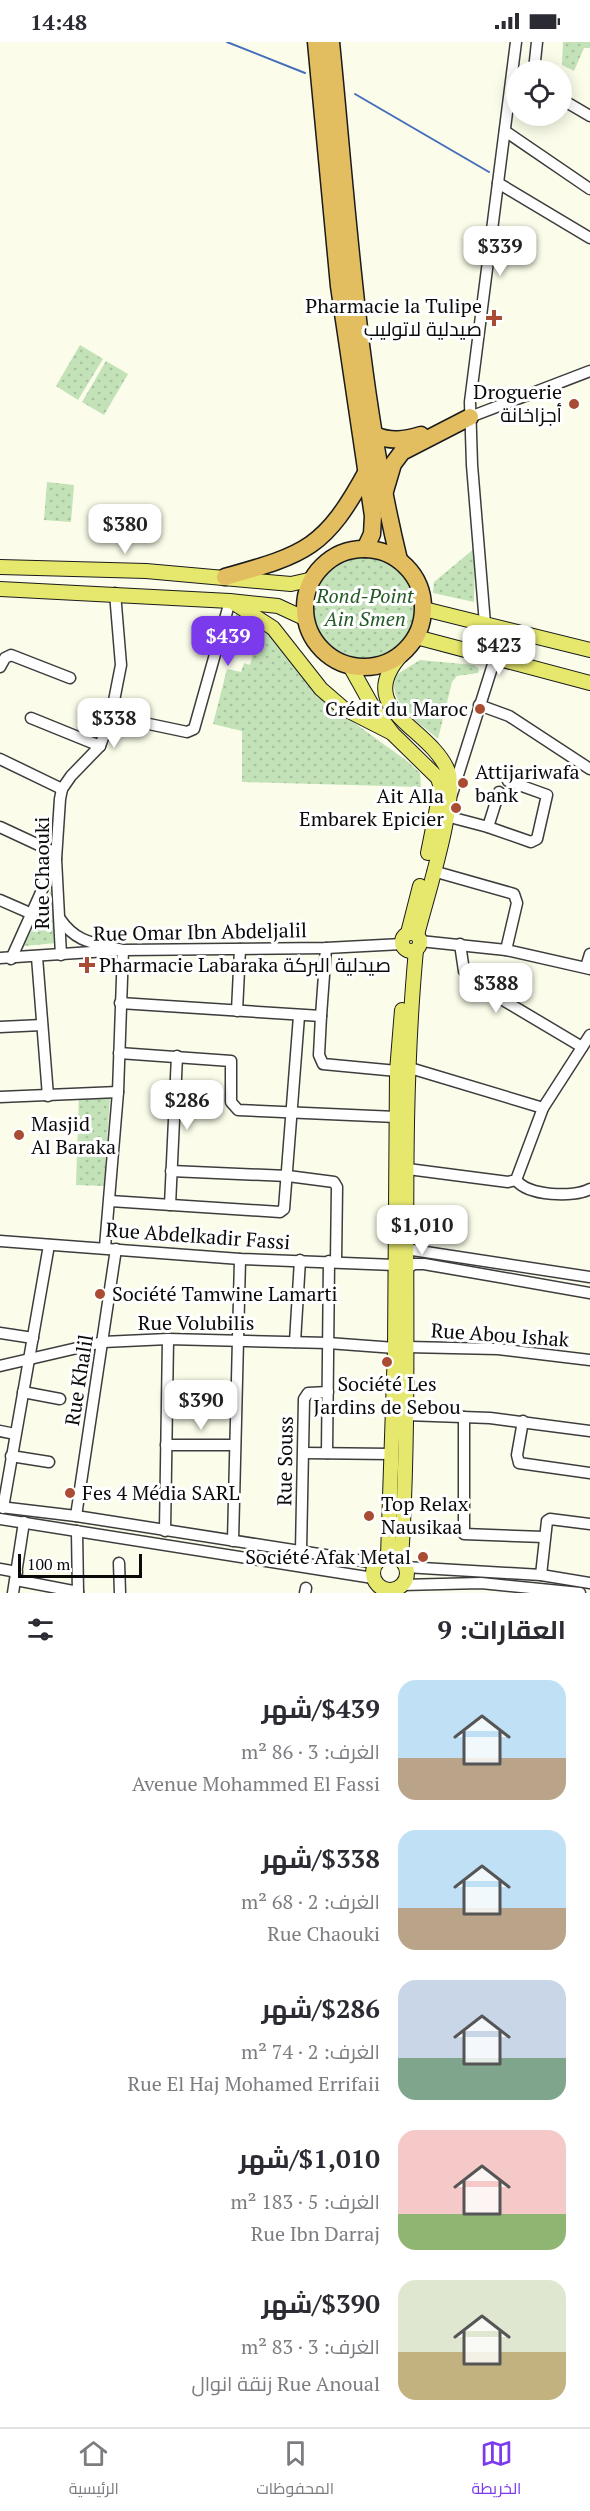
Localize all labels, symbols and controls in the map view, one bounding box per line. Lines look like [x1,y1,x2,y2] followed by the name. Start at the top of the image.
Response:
[30,7,87,36] text: 14:48
[506,60,572,126] map controls
[506,60,572,126] button: locate
[464,226,536,277] pin: $339
[477,232,523,259] text: $339
[305,292,482,342] place label: Pharmacie la Tulipe صيدلية لاتوليب
[487,311,501,325] marker: Pharmacie la Tulipe صيدلية لاتوليب
[473,378,562,428] place label: Droguerie أجزاخانة
[567,397,581,411] marker: Droguerie أجزاخانة
[89,504,161,555] pin: $380
[102,510,148,537] text: $380
[315,582,415,632] park label: Rond-Point Ain Smen
[192,616,264,667] pin: $439
[205,622,251,649] text: $439
[463,625,535,676] pin: $423
[476,631,522,658] text: $423
[325,695,468,722] place label: Crédit du Maroc
[78,698,150,749] pin: $338
[473,702,487,716] marker: Crédit du Maroc
[91,704,137,731] text: $338
[475,758,580,808] place label: Attijariwafa bank
[456,776,470,790] marker: Attijariwafa bank
[299,782,444,832] place label: Ait Alla Embarek Epicier
[449,801,463,815] marker: Ait Alla Embarek Epicier
[28,817,55,929] street label: Rue Chaouki
[93,916,307,947] street label: Rue Omar Ibn Abdeljalil
[99,951,391,978] place label: Pharmacie Labaraka صيدلية البركة
[80,958,94,972] marker: Pharmacie Labaraka صيدلية البركة
[460,963,532,1014] pin: $388
[473,969,519,996] text: $388
[151,1080,223,1131] pin: $286
[164,1086,210,1113] text: $286
[31,1110,116,1160] place label: Masjid Al Baraka
[12,1128,26,1142] marker: Masjid Al Baraka
[373,1205,471,1256] pin: $1,010
[391,1211,453,1238] text: $1,010
[105,1216,291,1255] street label: Rue Abdelkadir Fassi
[112,1280,338,1307] place label: Société Tamwine Lamarti
[93,1287,107,1301] marker: Société Tamwine Lamarti
[138,1309,254,1336] street label: Rue Volubilis
[430,1316,571,1353] street label: Rue Abou Ishak
[58,1332,99,1427] street label: Rue Khalil
[380,1355,394,1369] marker: Société Les Jardins de Sebou
[313,1370,461,1420] place label: Société Les Jardins de Sebou
[165,1380,237,1431] pin: $390
[178,1386,224,1413] text: $390
[270,1416,299,1506] street label: Rue Souss
[82,1479,240,1506] place label: Fes 4 Média SARL
[63,1486,77,1500] marker: Fes 4 Média SARL
[381,1490,469,1540] place label: Top Relax Nausikaa
[362,1509,376,1523] marker: Top Relax Nausikaa
[245,1543,411,1570] place label: Société Afak Metal
[416,1550,430,1564] marker: Société Afak Metal
[18,1551,142,1578] scale bar
[27,1553,70,1575] text: 100 m
[437,1612,566,1646] text: العقارات: 9
[24,1613,57,1646] icon: filters
[261,1691,380,1725] text: $439/شهر
[446,1704,518,1776] icon: home
[241,1738,380,1765] text: الغرف: 3 · 86 m²
[132,1770,380,1797] text: Avenue Mohammed El Fassi
[261,1841,380,1875] text: $338/شهر
[446,1854,518,1926] icon: home
[241,1888,380,1915] text: الغرف: 2 · 68 m²
[267,1920,380,1947] text: Rue Chaouki
[261,1991,380,2025] text: $286/شهر
[446,2004,518,2076] icon: home
[241,2038,380,2065] text: الغرف: 2 · 74 m²
[128,2070,380,2097] text: Rue El Haj Mohamed Errifaii
[239,2141,380,2175] text: $1,010/شهر
[446,2154,518,2226] icon: home
[230,2188,380,2215] text: الغرف: 5 · 183 m²
[251,2220,380,2247] text: Rue Ibn Darraj
[261,2286,380,2320] text: $390/شهر
[446,2304,518,2376] icon: home
[241,2333,380,2360] text: الغرف: 3 · 83 m²
[191,2370,380,2397] text: Rue Anoual زنقة انوال
[69,2437,119,2503] tab: الرئيسية
[256,2437,334,2503] tab: المحفوظات
[471,2437,521,2503] tab: الخريطة

